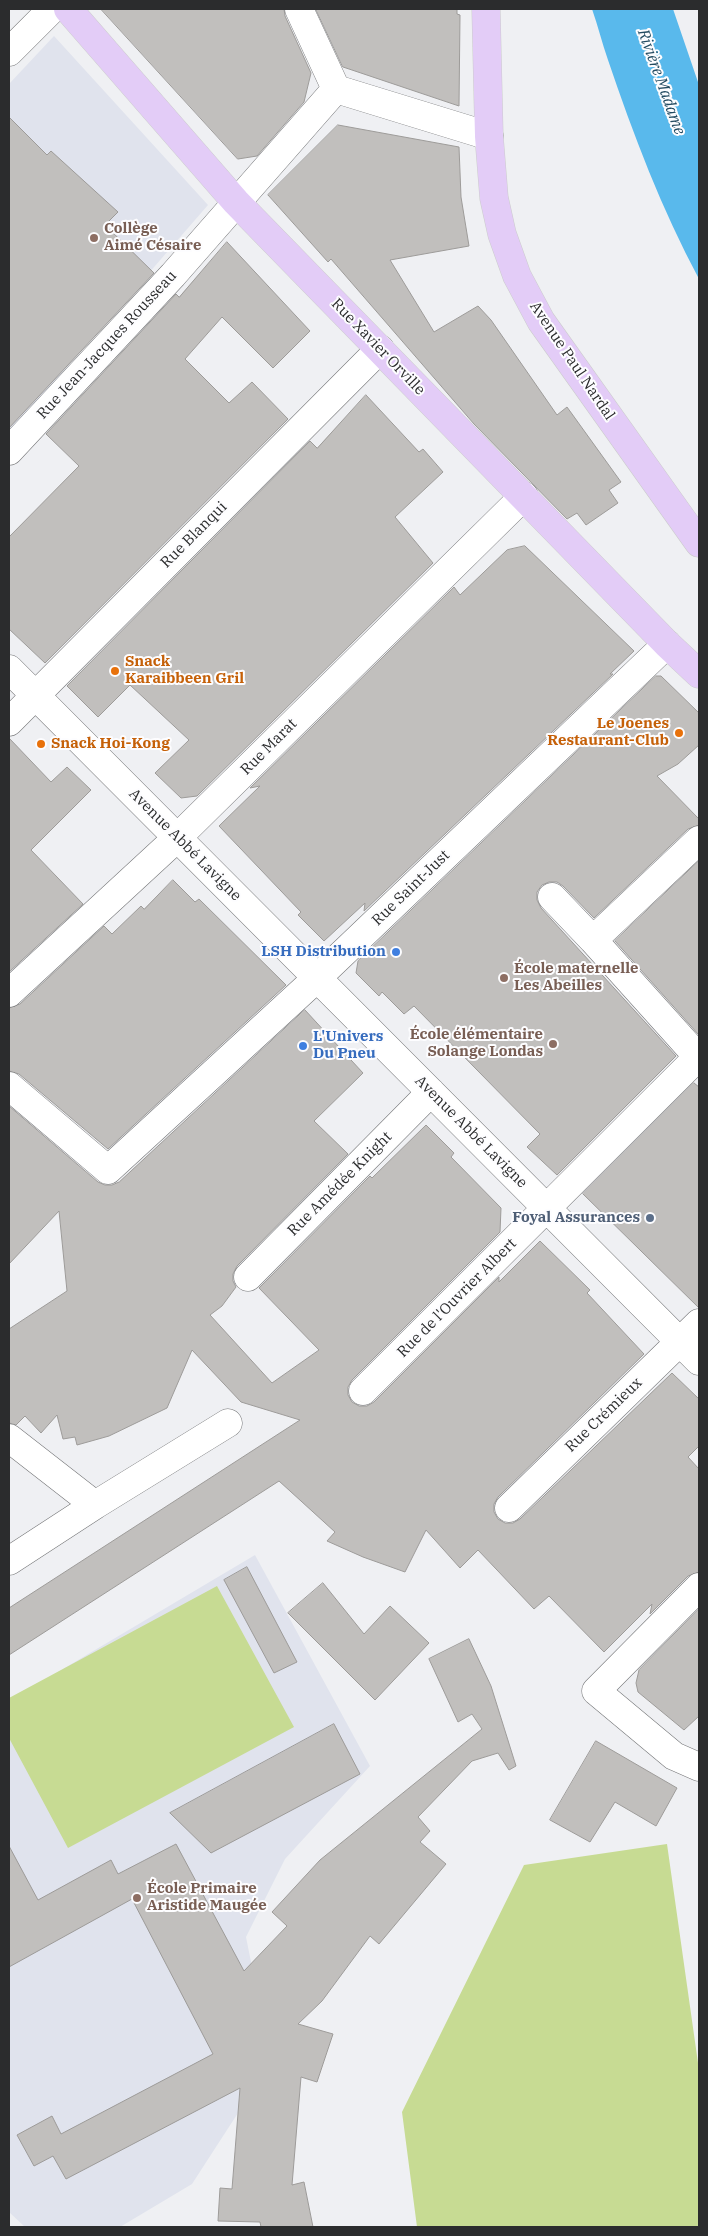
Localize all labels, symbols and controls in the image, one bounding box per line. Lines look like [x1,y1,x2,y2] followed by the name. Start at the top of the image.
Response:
[633,27,689,137] water label: Rivière Madame
[104,220,201,255] place label: Collège Aimé Césaire
[88,232,100,244] marker: Collège Aimé Césaire
[34,267,180,423] street label: Rue Jean-Jacques Rousseau
[327,295,429,399] street label: Rue Xavier Orville
[526,298,618,424] street label: Avenue Paul Nardal
[157,498,231,572] street label: Rue Blanqui
[125,653,244,688] place label: Snack Karaibbeen Gril
[109,665,121,677] marker: Snack Karaibbeen Gril
[237,715,301,779] street label: Rue Marat
[547,715,669,750] place label: Le Joenes Restaurant-Club
[673,727,685,739] marker: Le Joenes Restaurant-Club
[51,735,170,753] place label: Snack Hoi-Kong
[35,738,47,750] marker: Snack Hoi-Kong
[125,785,245,905] street label: Avenue Abbé Lavigne
[368,846,454,930] street label: Rue Saint-Just
[261,943,386,961] place label: LSH Distribution
[390,946,402,958] marker: LSH Distribution
[514,960,639,995] place label: École maternelle Les Abeilles
[498,972,510,984] marker: École maternelle Les Abeilles
[410,1026,543,1061] place label: École élémentaire Solange Londas
[313,1028,383,1063] place label: L'Univers Du Pneu
[547,1038,559,1050] marker: École élémentaire Solange Londas
[297,1040,309,1052] marker: L'Univers Du Pneu
[411,1072,531,1192] street label: Avenue Abbé Lavigne
[284,1128,396,1240] street label: Rue Amédée Knight
[512,1209,640,1227] place label: Foyal Assurances
[644,1212,656,1224] marker: Foyal Assurances
[394,1235,520,1361] street label: Rue de l'Ouvrier Albert
[562,1374,646,1456] street label: Rue Crémieux
[147,1880,267,1915] place label: École Primaire Aristide Maugée
[131,1892,143,1904] marker: École Primaire Aristide Maugée

